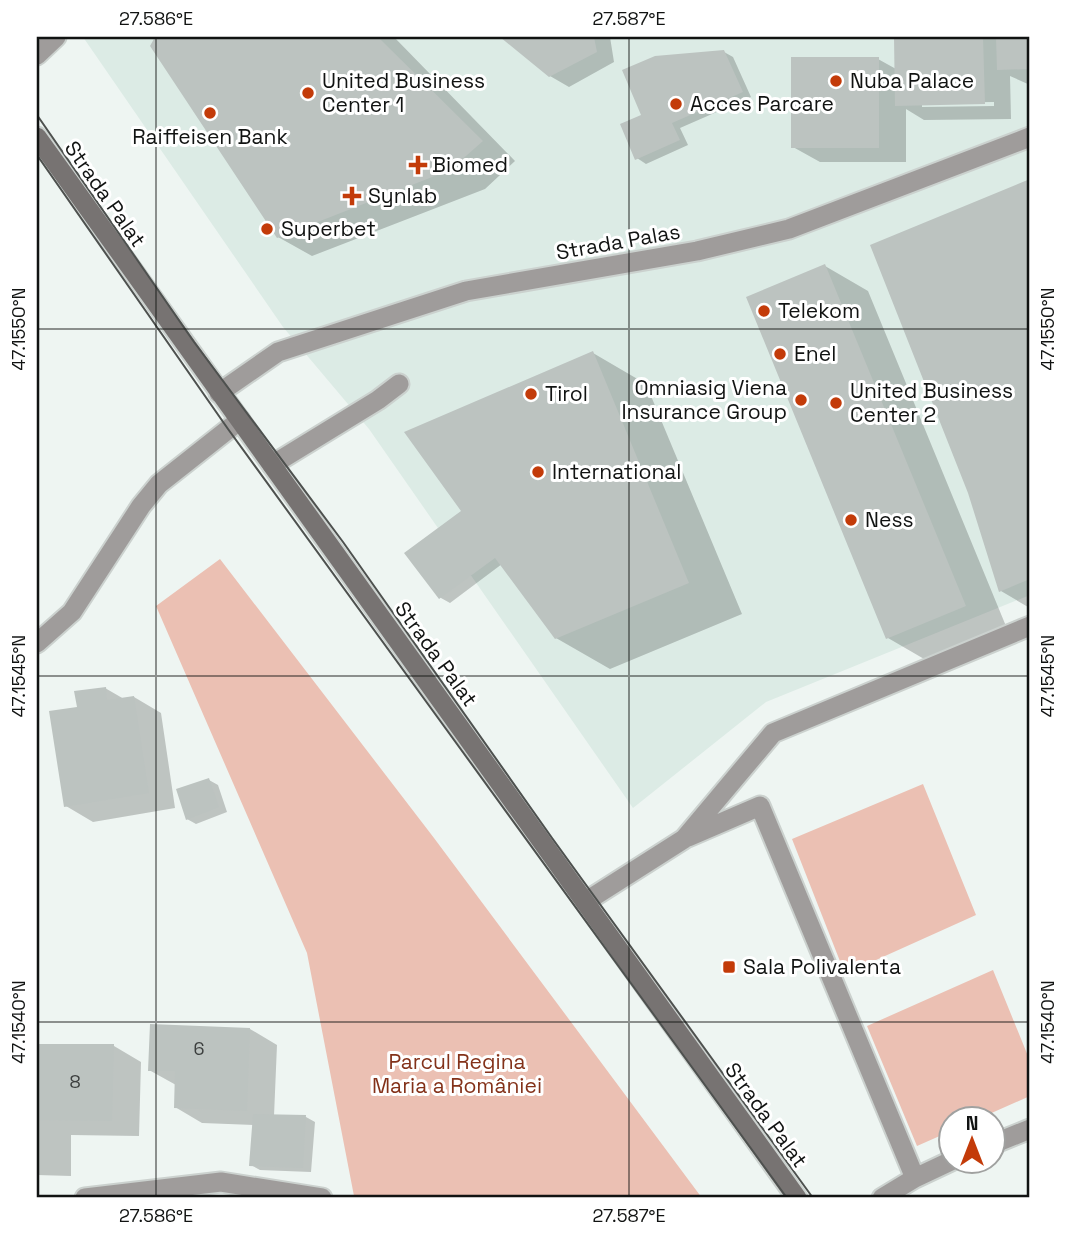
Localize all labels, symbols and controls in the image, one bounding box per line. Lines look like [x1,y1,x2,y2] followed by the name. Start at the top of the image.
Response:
[119,7,193,30] text: 27.586°E
[592,7,666,30] text: 27.587°E
[322,67,485,118] place label: United Business Center 1
[850,67,974,94] place label: Nuba Palace
[828,73,844,89] marker: Nuba Palace
[300,85,316,101] marker: United Business Center 1
[690,90,834,117] place label: Acces Parcare
[668,96,684,112] marker: Acces Parcare
[202,105,218,121] marker: Raiffeisen Bank
[132,123,288,150] place label: Raiffeisen Bank
[59,135,152,252] street label: Strada Palat
[432,151,508,178] place label: Biomed
[410,157,426,173] marker: Biomed
[368,182,437,209] place label: Synlab
[342,186,362,206] marker: Synlab
[281,215,376,242] place label: Superbet
[554,217,682,266] street label: Strada Palas
[259,221,275,237] marker: Superbet
[7,288,30,370] text: 47.1550°N
[1036,288,1059,370] text: 47.1550°N
[778,297,860,324] place label: Telekom
[756,303,772,319] marker: Telekom
[794,340,836,367] place label: Enel
[772,346,788,362] marker: Enel
[621,374,787,425] place label: Omniasig Viena Insurance Group
[850,377,1013,428] place label: United Business Center 2
[545,380,588,407] place label: Tirol
[523,386,539,402] marker: Tirol
[793,392,809,408] marker: Omniasig Viena Insurance Group
[828,395,844,411] marker: United Business Center 2
[552,458,682,485] place label: International
[530,464,546,480] marker: International
[865,506,914,533] place label: Ness
[843,512,859,528] marker: Ness
[389,596,484,712] street label: Strada Palat
[7,635,30,717] text: 47.1545°N
[1036,635,1059,717] text: 47.1545°N
[743,953,901,980] place label: Sala Polivalenta
[721,959,737,975] marker: Sala Polivalenta
[7,980,30,1064] text: 47.1540°N
[1036,980,1059,1064] text: 47.1540°N
[193,1037,205,1060] house number: 6
[372,1048,542,1099] park label: Parcul Regina Maria a României
[719,1057,814,1173] street label: Strada Palat
[69,1070,81,1093] house number: 8
[937,1106,1007,1176] north arrow
[966,1111,978,1136] text: N
[119,1204,193,1227] text: 27.586°E
[592,1204,666,1227] text: 27.587°E

